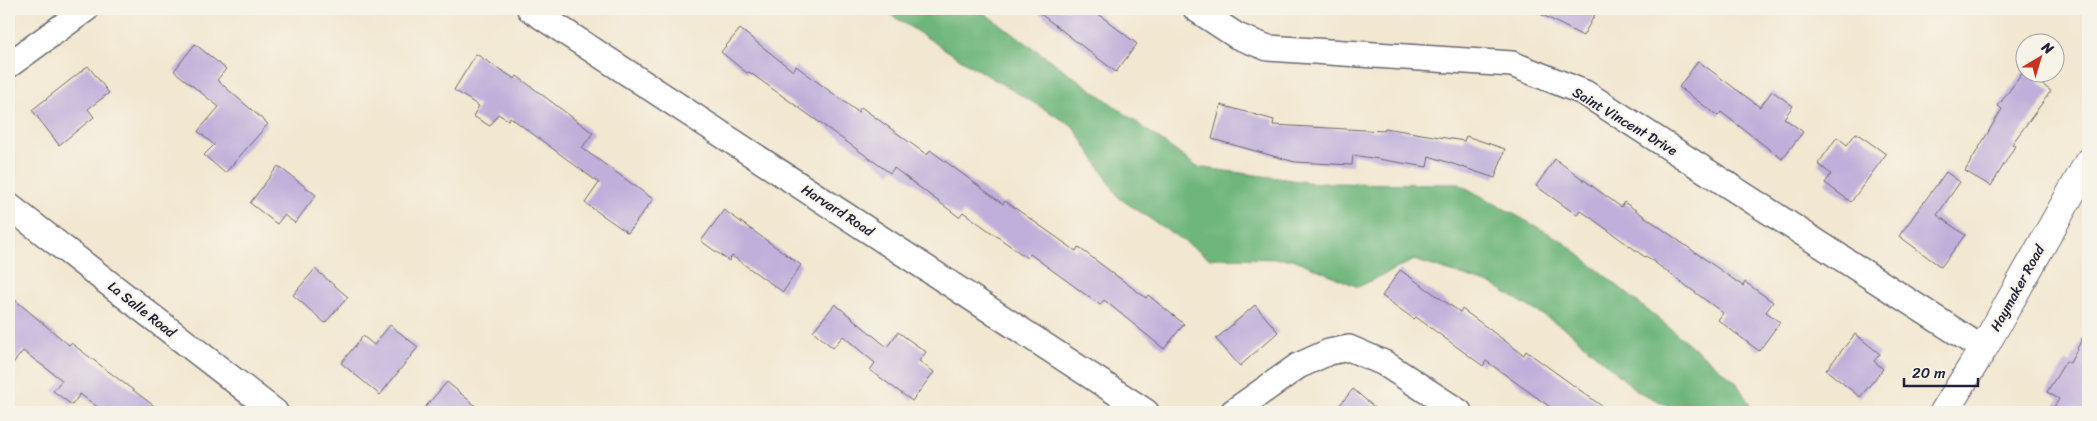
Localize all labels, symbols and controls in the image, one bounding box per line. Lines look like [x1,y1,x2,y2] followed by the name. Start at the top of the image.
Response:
[2014,32,2064,82] north arrow
[2035,35,2059,61] text: N
[1567,80,1682,163] street label: Saint Vincent Drive
[796,177,881,244] street label: Harvard Road
[1983,239,2052,336] street label: Haymaker Road
[102,275,183,345] street label: La Salle Road
[1904,356,1978,388] scale bar
[1912,360,1946,386] text: 20 m

